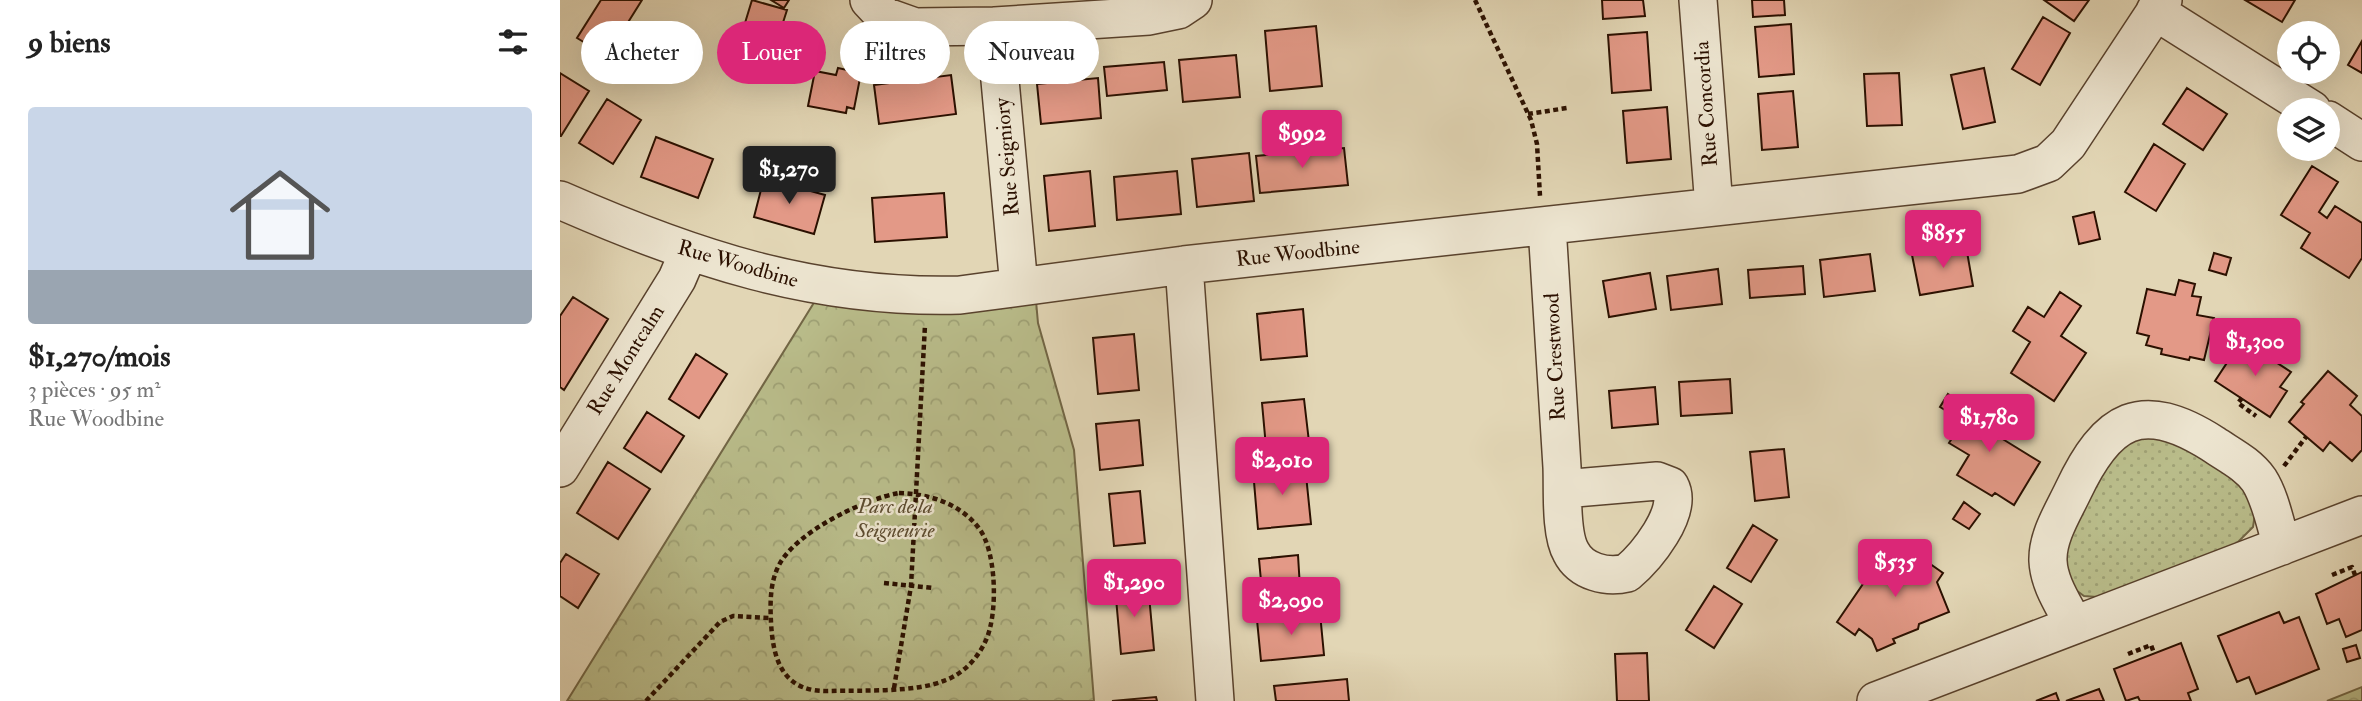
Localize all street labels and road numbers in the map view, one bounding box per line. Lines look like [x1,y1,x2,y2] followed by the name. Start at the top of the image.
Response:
[1688,40,1724,168] street label: Rue Concordia
[988,96,1026,217] street label: Rue Seigniory
[1235,233,1361,273] street label: Rue Woodbine
[675,234,802,294] street label: Rue Woodbine
[1538,292,1572,422] street label: Rue Crestwood
[581,300,671,420] street label: Rue Montcalm

